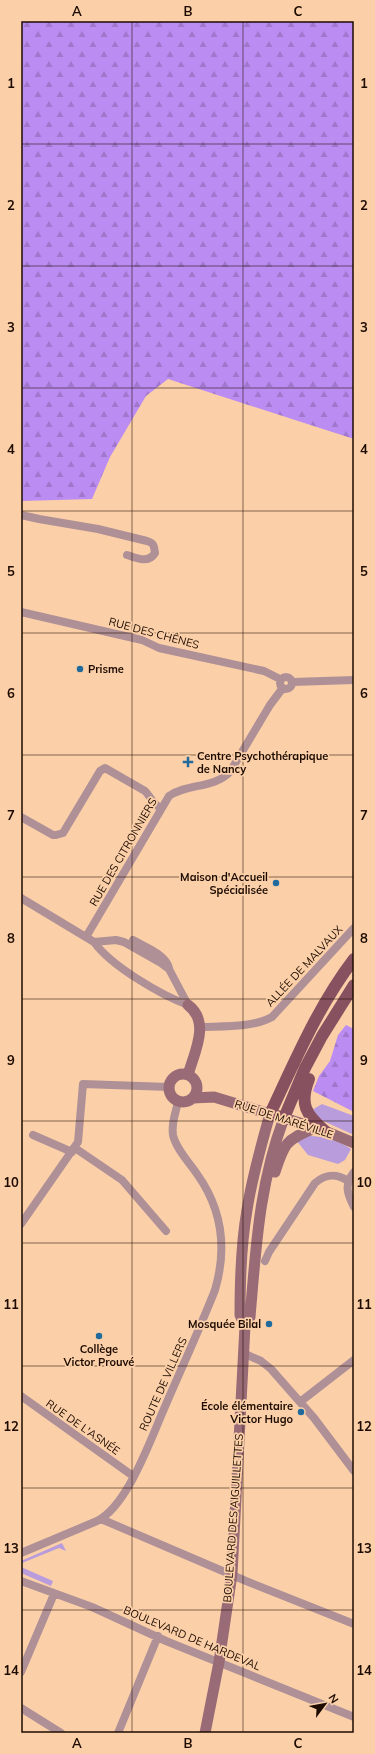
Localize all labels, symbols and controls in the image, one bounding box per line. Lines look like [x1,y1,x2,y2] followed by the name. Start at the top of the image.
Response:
[72,3,82,19] text: A
[184,3,193,19] text: B
[294,3,303,19] text: C
[7,75,15,91] text: 1
[360,75,368,91] text: 1
[7,197,15,213] text: 2
[360,197,368,213] text: 2
[7,319,15,335] text: 3
[360,319,368,335] text: 3
[7,441,15,457] text: 4
[360,441,368,457] text: 4
[7,563,15,579] text: 5
[360,563,368,579] text: 5
[107,614,201,652] street label: RUE DES CHÊNES
[88,662,124,676] place label: Prisme
[75,664,85,674] marker: Prisme
[7,685,15,701] text: 6
[360,685,368,701] text: 6
[197,749,328,776] place label: Centre Psychothérapique de Nancy
[182,756,194,768] marker: Centre Psychothérapique de Nancy
[86,795,160,909] street label: RUE DES CITRONNIERS
[7,807,15,823] text: 7
[360,807,368,823] text: 7
[180,870,268,897] place label: Maison d'Accueil Spécialisée
[271,878,281,888] marker: Maison d'Accueil Spécialisée
[263,922,346,1010] street label: ALLÉE DE MALVAUX
[7,930,15,946] text: 8
[360,930,368,946] text: 8
[7,1052,15,1068] text: 9
[360,1052,368,1068] text: 9
[233,1096,335,1142] street label: RUE DE MARÉVILLE
[3,1174,19,1190] text: 10
[356,1174,372,1190] text: 10
[3,1296,19,1312] text: 11
[356,1296,372,1312] text: 11
[188,1317,261,1331] place label: Mosquée Bilal
[264,1319,274,1329] marker: Mosquée Bilal
[94,1331,104,1341] marker: Collège Victor Prouvé
[136,1335,190,1433] street label: ROUTE DE VILLERS
[63,1342,134,1369] place label: Collège Victor Prouvé
[43,1396,123,1458] street label: RUE DE L'ASNÉE
[201,1399,293,1426] place label: École élémentaire Victor Hugo
[296,1407,306,1417] marker: École élémentaire Victor Hugo
[3,1418,19,1434] text: 12
[356,1418,372,1434] text: 12
[220,1433,246,1603] street label: BOULEVARD DES AIGUILLETTES
[3,1540,19,1556] text: 13
[356,1540,372,1556] text: 13
[121,1603,263,1673] street label: BOULEVARD DE HARDEVAL
[3,1662,19,1678] text: 14
[356,1662,372,1678] text: 14
[305,1684,345,1724] north arrow
[325,1691,342,1706] text: N
[72,1735,82,1751] text: A
[184,1735,193,1751] text: B
[294,1735,303,1751] text: C

